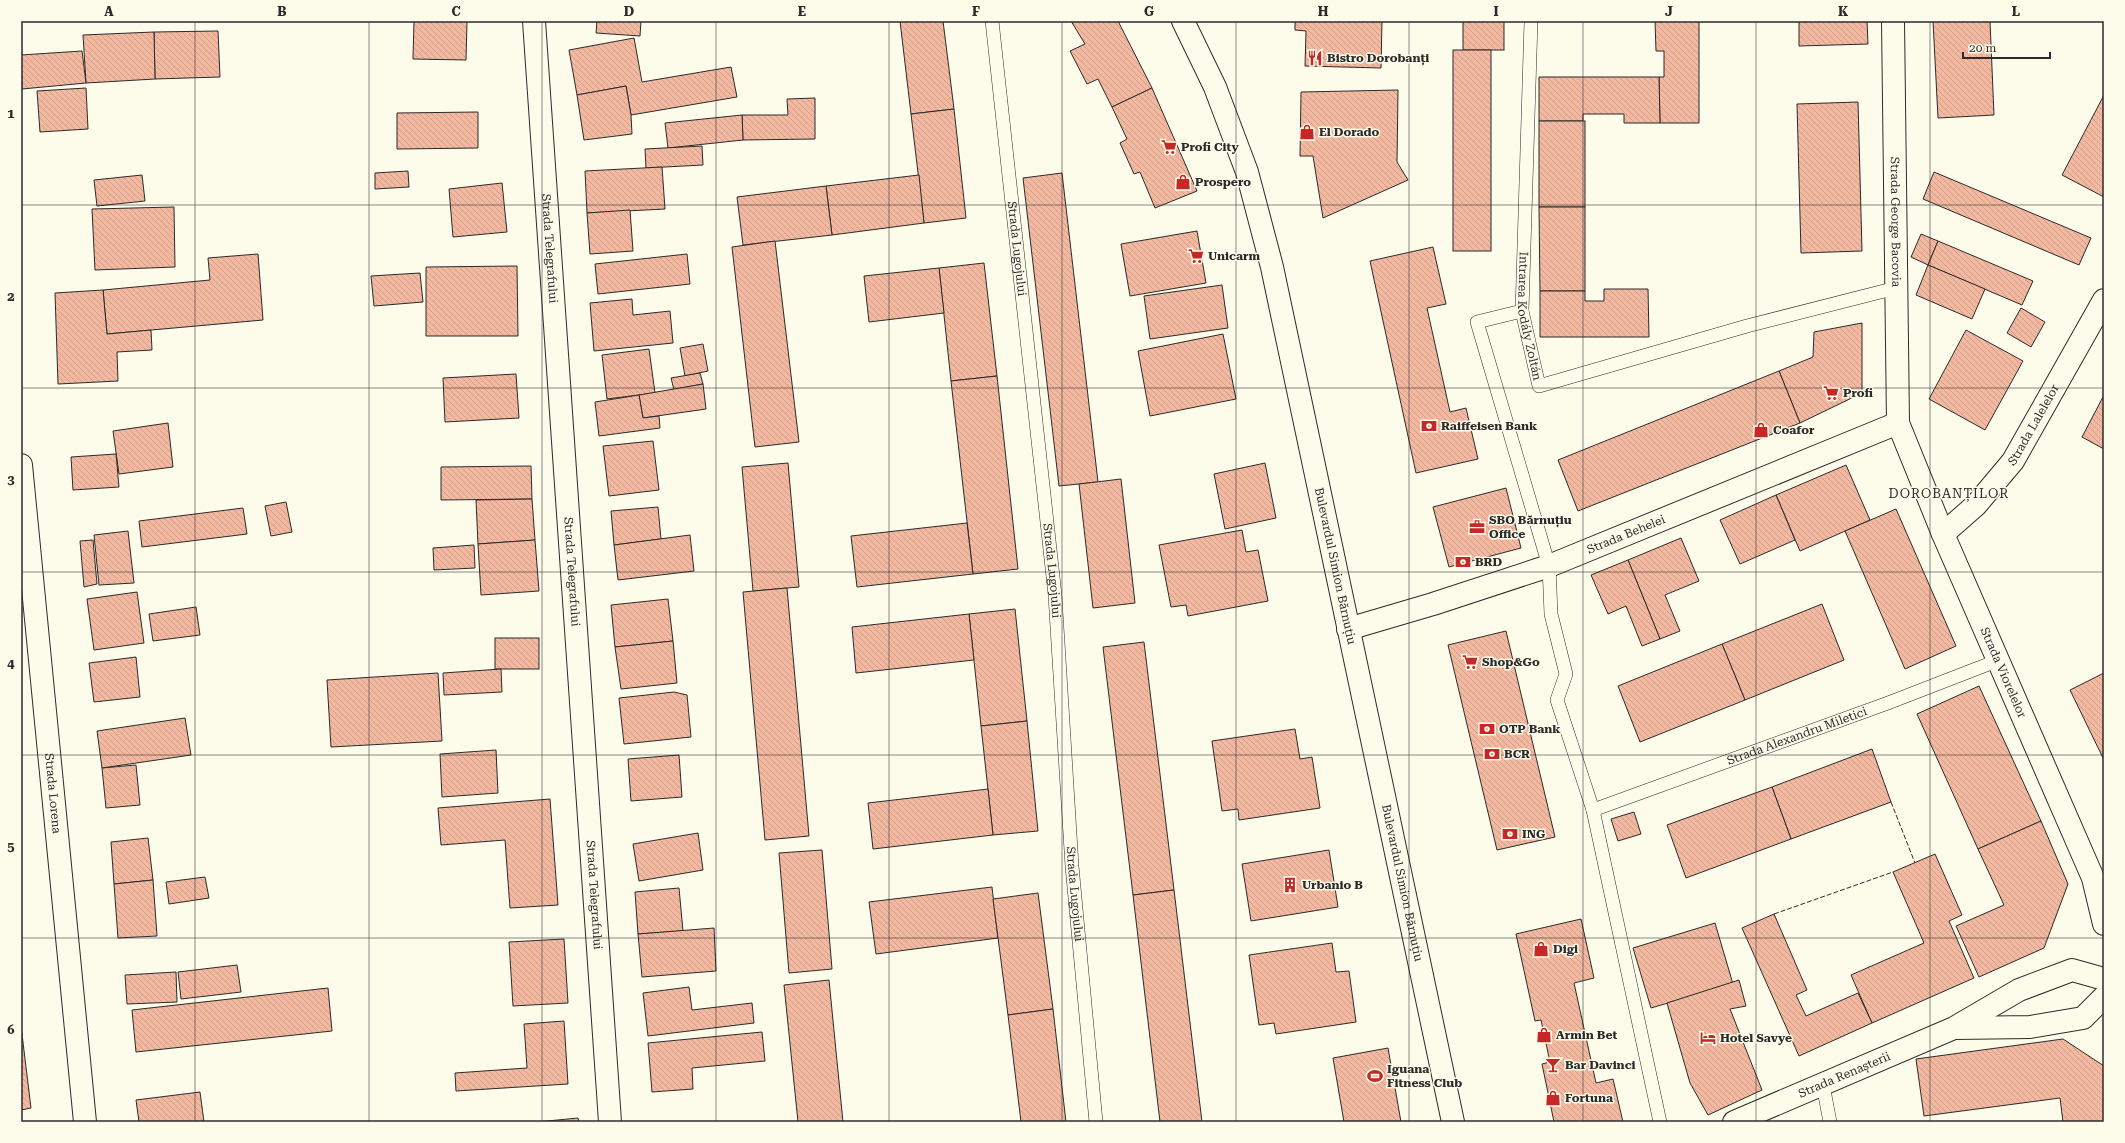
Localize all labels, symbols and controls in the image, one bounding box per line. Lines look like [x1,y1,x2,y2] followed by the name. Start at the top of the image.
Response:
[104,4,114,19] text: A
[277,4,287,19] text: B
[451,4,461,19] text: C
[624,4,634,19] text: D
[798,4,806,19] text: E
[972,4,980,19] text: F
[1144,4,1154,19] text: G
[1318,4,1329,19] text: H
[1493,4,1499,19] text: I
[1665,4,1673,19] text: J
[1838,4,1849,19] text: K
[2012,4,2020,19] text: L
[1963,34,2050,60] scale bar
[1969,41,1996,55] text: 20 m
[1306,49,1324,67] restaurant icon: Bistro Dorobanți
[1327,51,1429,66] place label: Bistro Dorobanți
[7,106,15,121] text: 1
[1298,123,1316,141] shop icon: El Dorado
[1319,125,1380,139] place label: El Dorado
[1160,138,1178,156] supermarket icon: Profi City
[1181,140,1239,154] place label: Profi City
[1888,157,1903,288] street label: Strada George Bacovia
[1174,173,1192,191] shop icon: Prospero
[1195,175,1251,189] place label: Prospero
[539,193,560,304] street label: Strada Telegrafului
[1005,200,1029,297] street label: Strada Lugojului
[1187,247,1205,265] supermarket icon: Unicarm
[1208,249,1261,263] place label: Unicarm
[1515,252,1545,382] street label: Intrarea Kodály Zoltán
[7,289,15,304] text: 2
[2005,382,2062,468] street label: Strada Lalelelor
[1822,384,1840,402] supermarket icon: Profi
[1843,386,1874,400] place label: Profi
[1420,417,1438,435] bank icon: Raiffeisen Bank
[1441,419,1538,433] place label: Raiffeisen Bank
[1752,421,1770,439] shop icon: Coafor
[1773,423,1815,437] place label: Coafor
[7,472,15,487] text: 3
[1312,486,1359,646] street label: Bulevardul Simion Bărnuțiu
[1889,486,2009,502] district label: DOROBANȚILOR
[1585,512,1667,557] street label: Strada Behelei
[1489,513,1572,541] place label: SBO Bărnuțiu Office
[561,516,583,627] street label: Strada Telegrafului
[1468,518,1486,536] office icon: SBO Bărnuțiu Office
[1040,523,1063,619] street label: Strada Lugojului
[1454,553,1472,571] bank icon: BRD
[1475,555,1503,569] place label: BRD
[1978,625,2029,720] street label: Strada Viorelelor
[1461,653,1479,671] supermarket icon: Shop&Go
[1482,655,1540,669] place label: Shop&Go
[7,656,15,671] text: 4
[1725,704,1869,768] street label: Strada Alexandru Miletici
[1478,720,1496,738] bank icon: OTP Bank
[1499,722,1561,736] place label: OTP Bank
[1483,745,1501,763] bank icon: BCR
[1504,747,1530,761] place label: BCR
[42,752,64,835] street label: Strada Lorena
[1379,803,1426,963] street label: Bulevardul Simion Bărnuțiu
[1501,825,1519,843] bank icon: ING
[1522,827,1546,841] place label: ING
[7,839,15,854] text: 5
[584,840,605,950] street label: Strada Telegrafului
[1064,846,1086,942] street label: Strada Lugojului
[1281,876,1299,894] building icon: Urbanio B
[1302,878,1363,892] place label: Urbanio B
[1532,940,1550,958] shop icon: Digi
[1553,942,1578,956] place label: Digi
[7,1022,15,1037] text: 6
[1535,1026,1553,1044] shop icon: Armin Bet
[1556,1028,1618,1042] place label: Armin Bet
[1699,1029,1717,1047] hotel icon: Hotel Savye
[1720,1031,1792,1045] place label: Hotel Savye
[1796,1049,1893,1101] street label: Strada Renașterii
[1544,1056,1562,1074] bar icon: Bar Davinci
[1565,1058,1636,1072] place label: Bar Davinci
[1387,1062,1462,1090] place label: Iguana Fitness Club
[1366,1067,1384,1085] sports icon: Iguana Fitness Club
[1544,1089,1562,1107] shop icon: Fortuna
[1565,1091,1613,1105] place label: Fortuna

